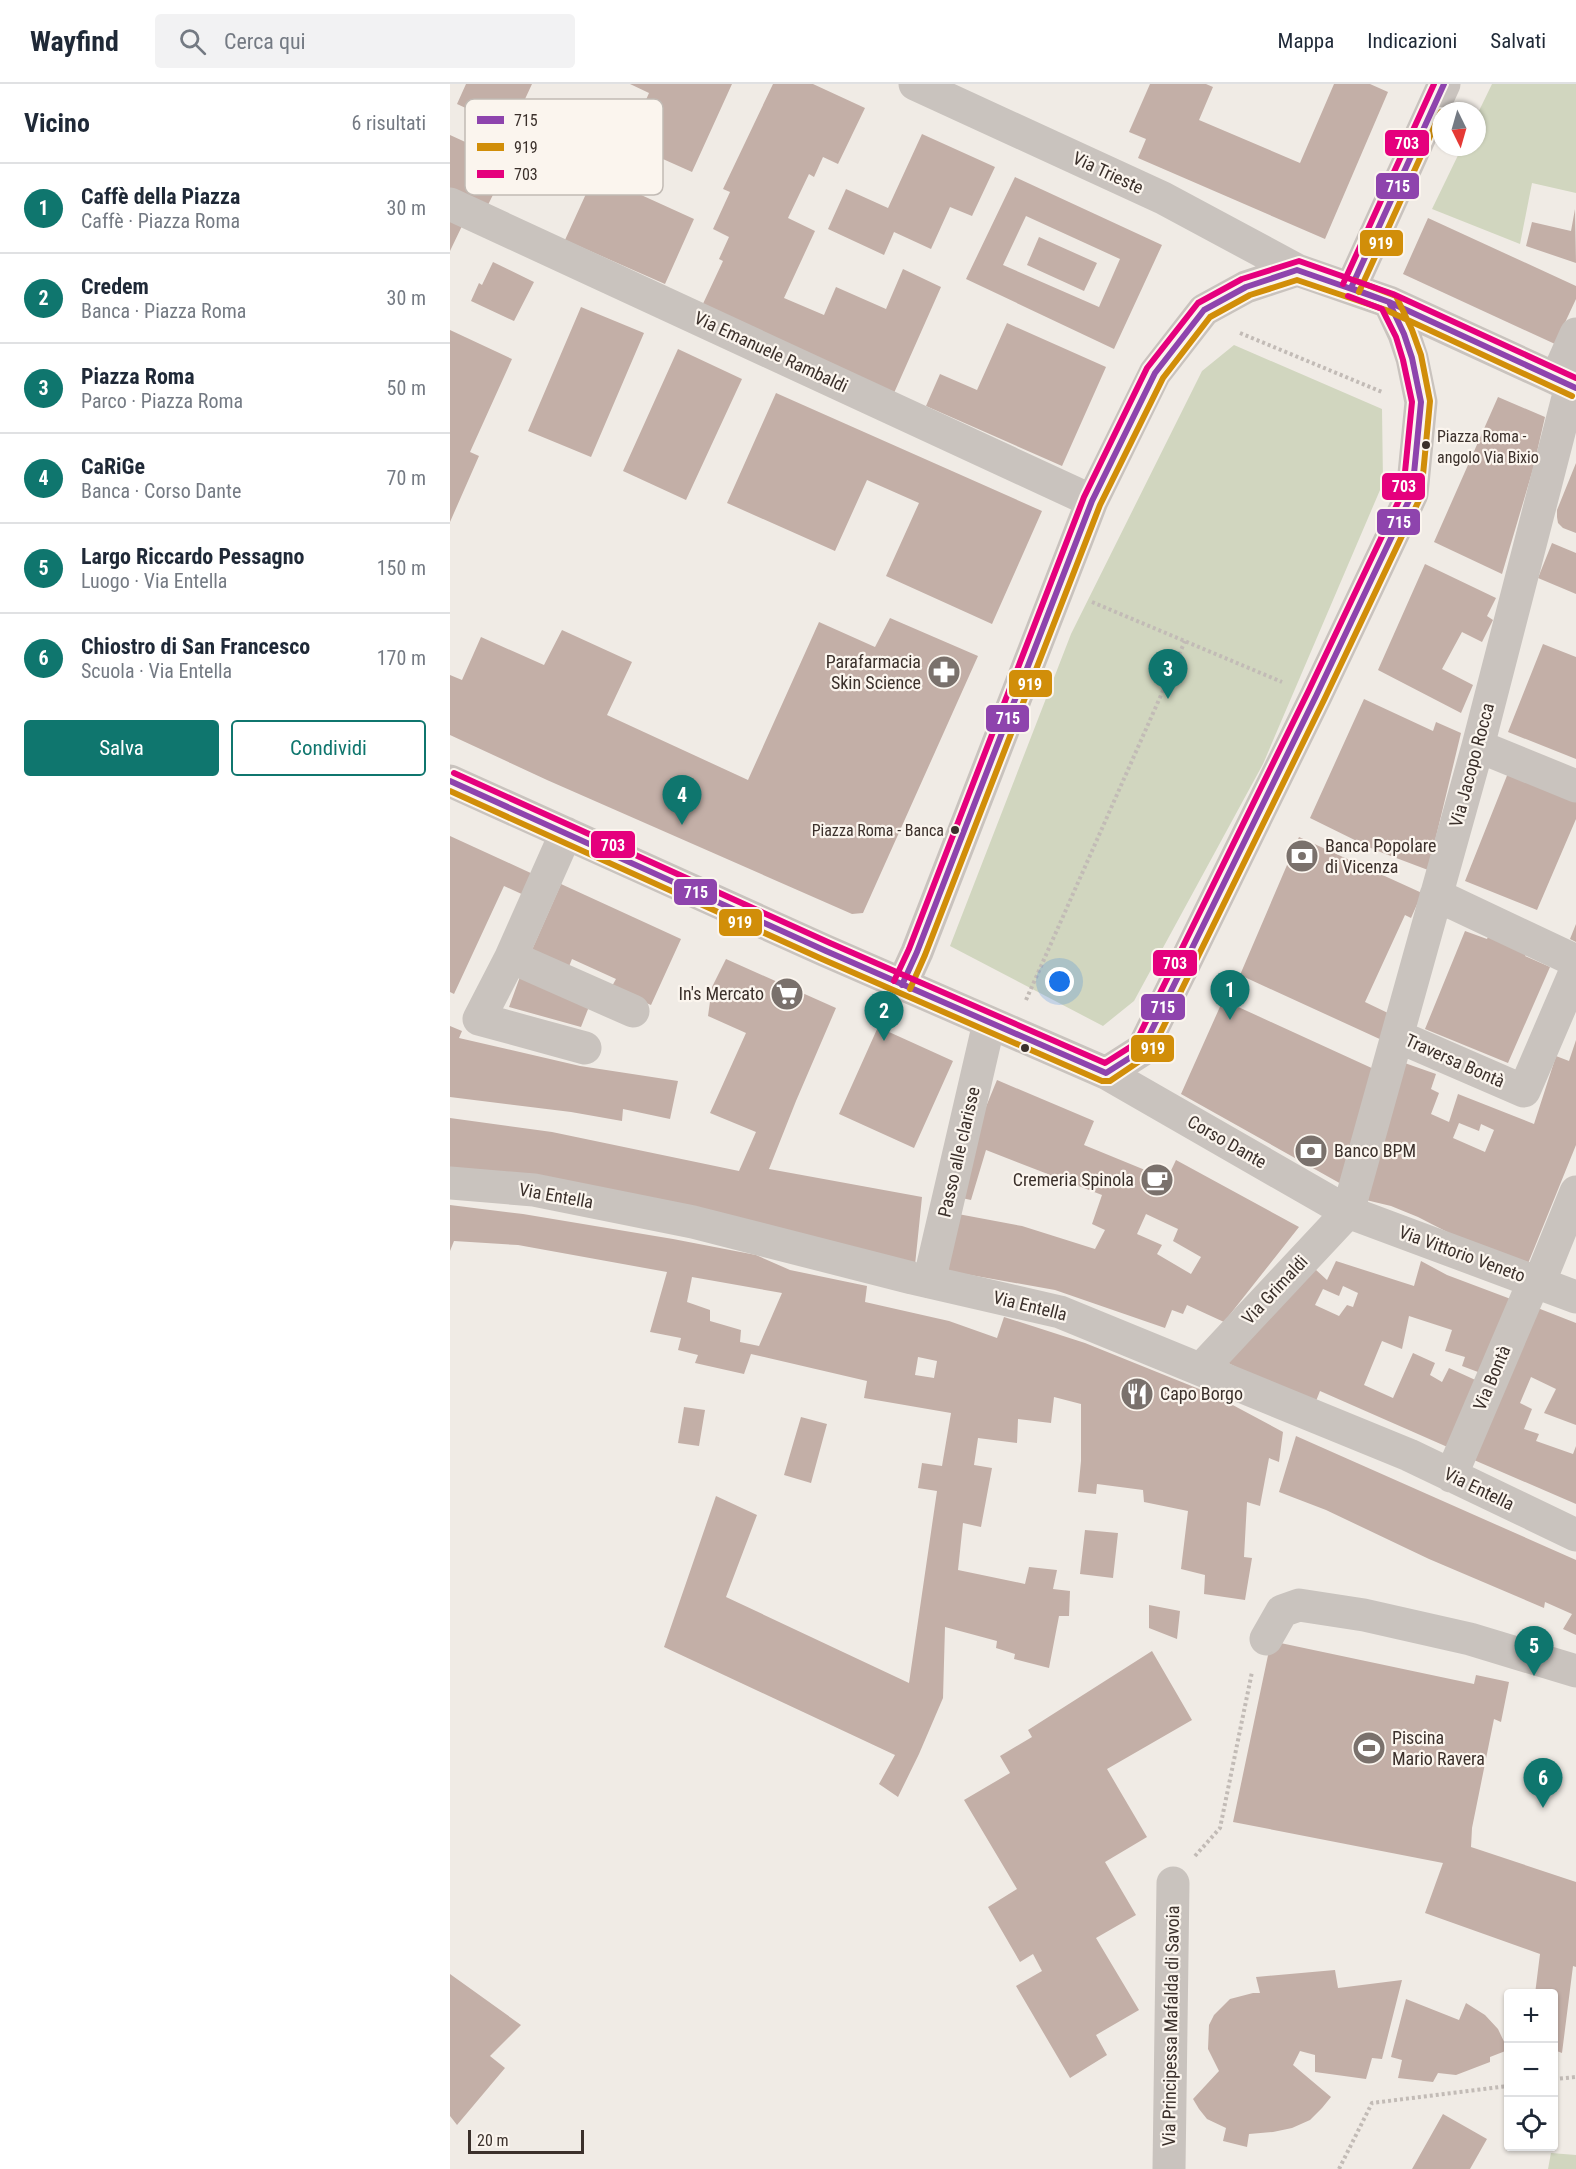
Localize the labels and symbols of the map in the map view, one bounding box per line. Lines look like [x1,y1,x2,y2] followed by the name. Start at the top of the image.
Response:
[465,99,663,195] legend
[1432,102,1486,156] north arrow
[514,111,538,130] text: 715
[1384,129,1430,157] line badge: 703
[1395,134,1419,153] text: 703
[514,138,538,157] text: 919
[1070,147,1147,198] street label: Via Trieste
[514,165,538,184] text: 703
[1375,172,1420,200] line badge: 715
[1386,177,1410,196] text: 715
[1359,229,1404,257] line badge: 919
[1369,234,1393,253] text: 919
[691,307,851,396] street label: Via Emanuele Rambaldi
[1437,427,1539,467] place label: Piazza Roma - angolo Via Bixio
[1420,439,1432,451] marker: Piazza Roma - angolo Via Bixio
[1381,472,1426,501] line badge: 703
[1392,477,1416,496] text: 703
[1376,508,1421,536] line badge: 715
[1387,513,1411,532] text: 715
[1148,650,1188,699] pin: 3
[826,651,921,693] place label: Parafarmacia Skin Science
[926,654,962,690] pharmacy icon: Parafarmacia Skin Science
[1008,669,1053,698] line badge: 919
[1018,675,1042,694] text: 919
[1445,701,1498,829] street label: Via Jacopo Rocca
[985,704,1030,733] line badge: 715
[996,709,1020,728] text: 715
[662,776,702,825] pin: 4
[812,821,944,840] place label: Piazza Roma - Banca
[949,824,961,836] marker: Piazza Roma - Banca
[590,830,636,859] line badge: 703
[1325,835,1437,877] place label: Banca Popolare di Vicenza
[601,836,625,855] text: 703
[1284,838,1320,874] bank icon: Banca Popolare di Vicenza
[673,878,718,906] line badge: 715
[684,883,708,902] text: 715
[718,908,763,937] line badge: 919
[728,913,752,932] text: 919
[1152,949,1198,977] line badge: 703
[1163,954,1187,973] text: 703
[1045,967,1074,996] your location
[1210,970,1250,1020] pin: 1
[769,976,805,1012] supermarket icon: In's Mercato
[678,983,764,1004] place label: In's Mercato
[864,992,904,1041] pin: 2
[1140,993,1186,1021] line badge: 715
[1151,998,1175,1017] text: 715
[1402,1029,1508,1092] street label: Traversa Bontà
[1130,1034,1175,1063] line badge: 919
[1141,1039,1165,1058] text: 919
[1019,1042,1031,1054] unlabelled marker
[933,1085,984,1219] street label: Passo alle clarisse
[1184,1111,1270,1173] street label: Corso Dante
[1293,1133,1329,1169] bank icon: Banco BPM
[1334,1140,1416,1161] place label: Banco BPM
[1139,1162,1175,1198] cafe icon: Cremeria Spinola
[1013,1169,1134,1190] place label: Cremeria Spinola
[517,1179,595,1212] street label: Via Entella
[1396,1221,1528,1286] street label: Via Vittorio Veneto
[1237,1251,1312,1328] street label: Via Grimaldi
[991,1286,1069,1325] street label: Via Entella
[1468,1342,1515,1413] street label: Via Bontà
[1119,1376,1155,1412] restaurant icon: Capo Borgo
[1160,1383,1243,1404] place label: Capo Borgo
[1441,1463,1518,1514] street label: Via Entella
[1514,1626,1554,1676] pin: 5
[1392,1727,1485,1769] place label: Piscina Mario Ravera
[1351,1730,1387,1766] sports icon: Piscina Mario Ravera
[1524,1758,1562,1808] pin: 6
[1158,1905,1183,2147] street label: Via Principessa Mafalda di Savoia
[468,2127,584,2154] scale bar

